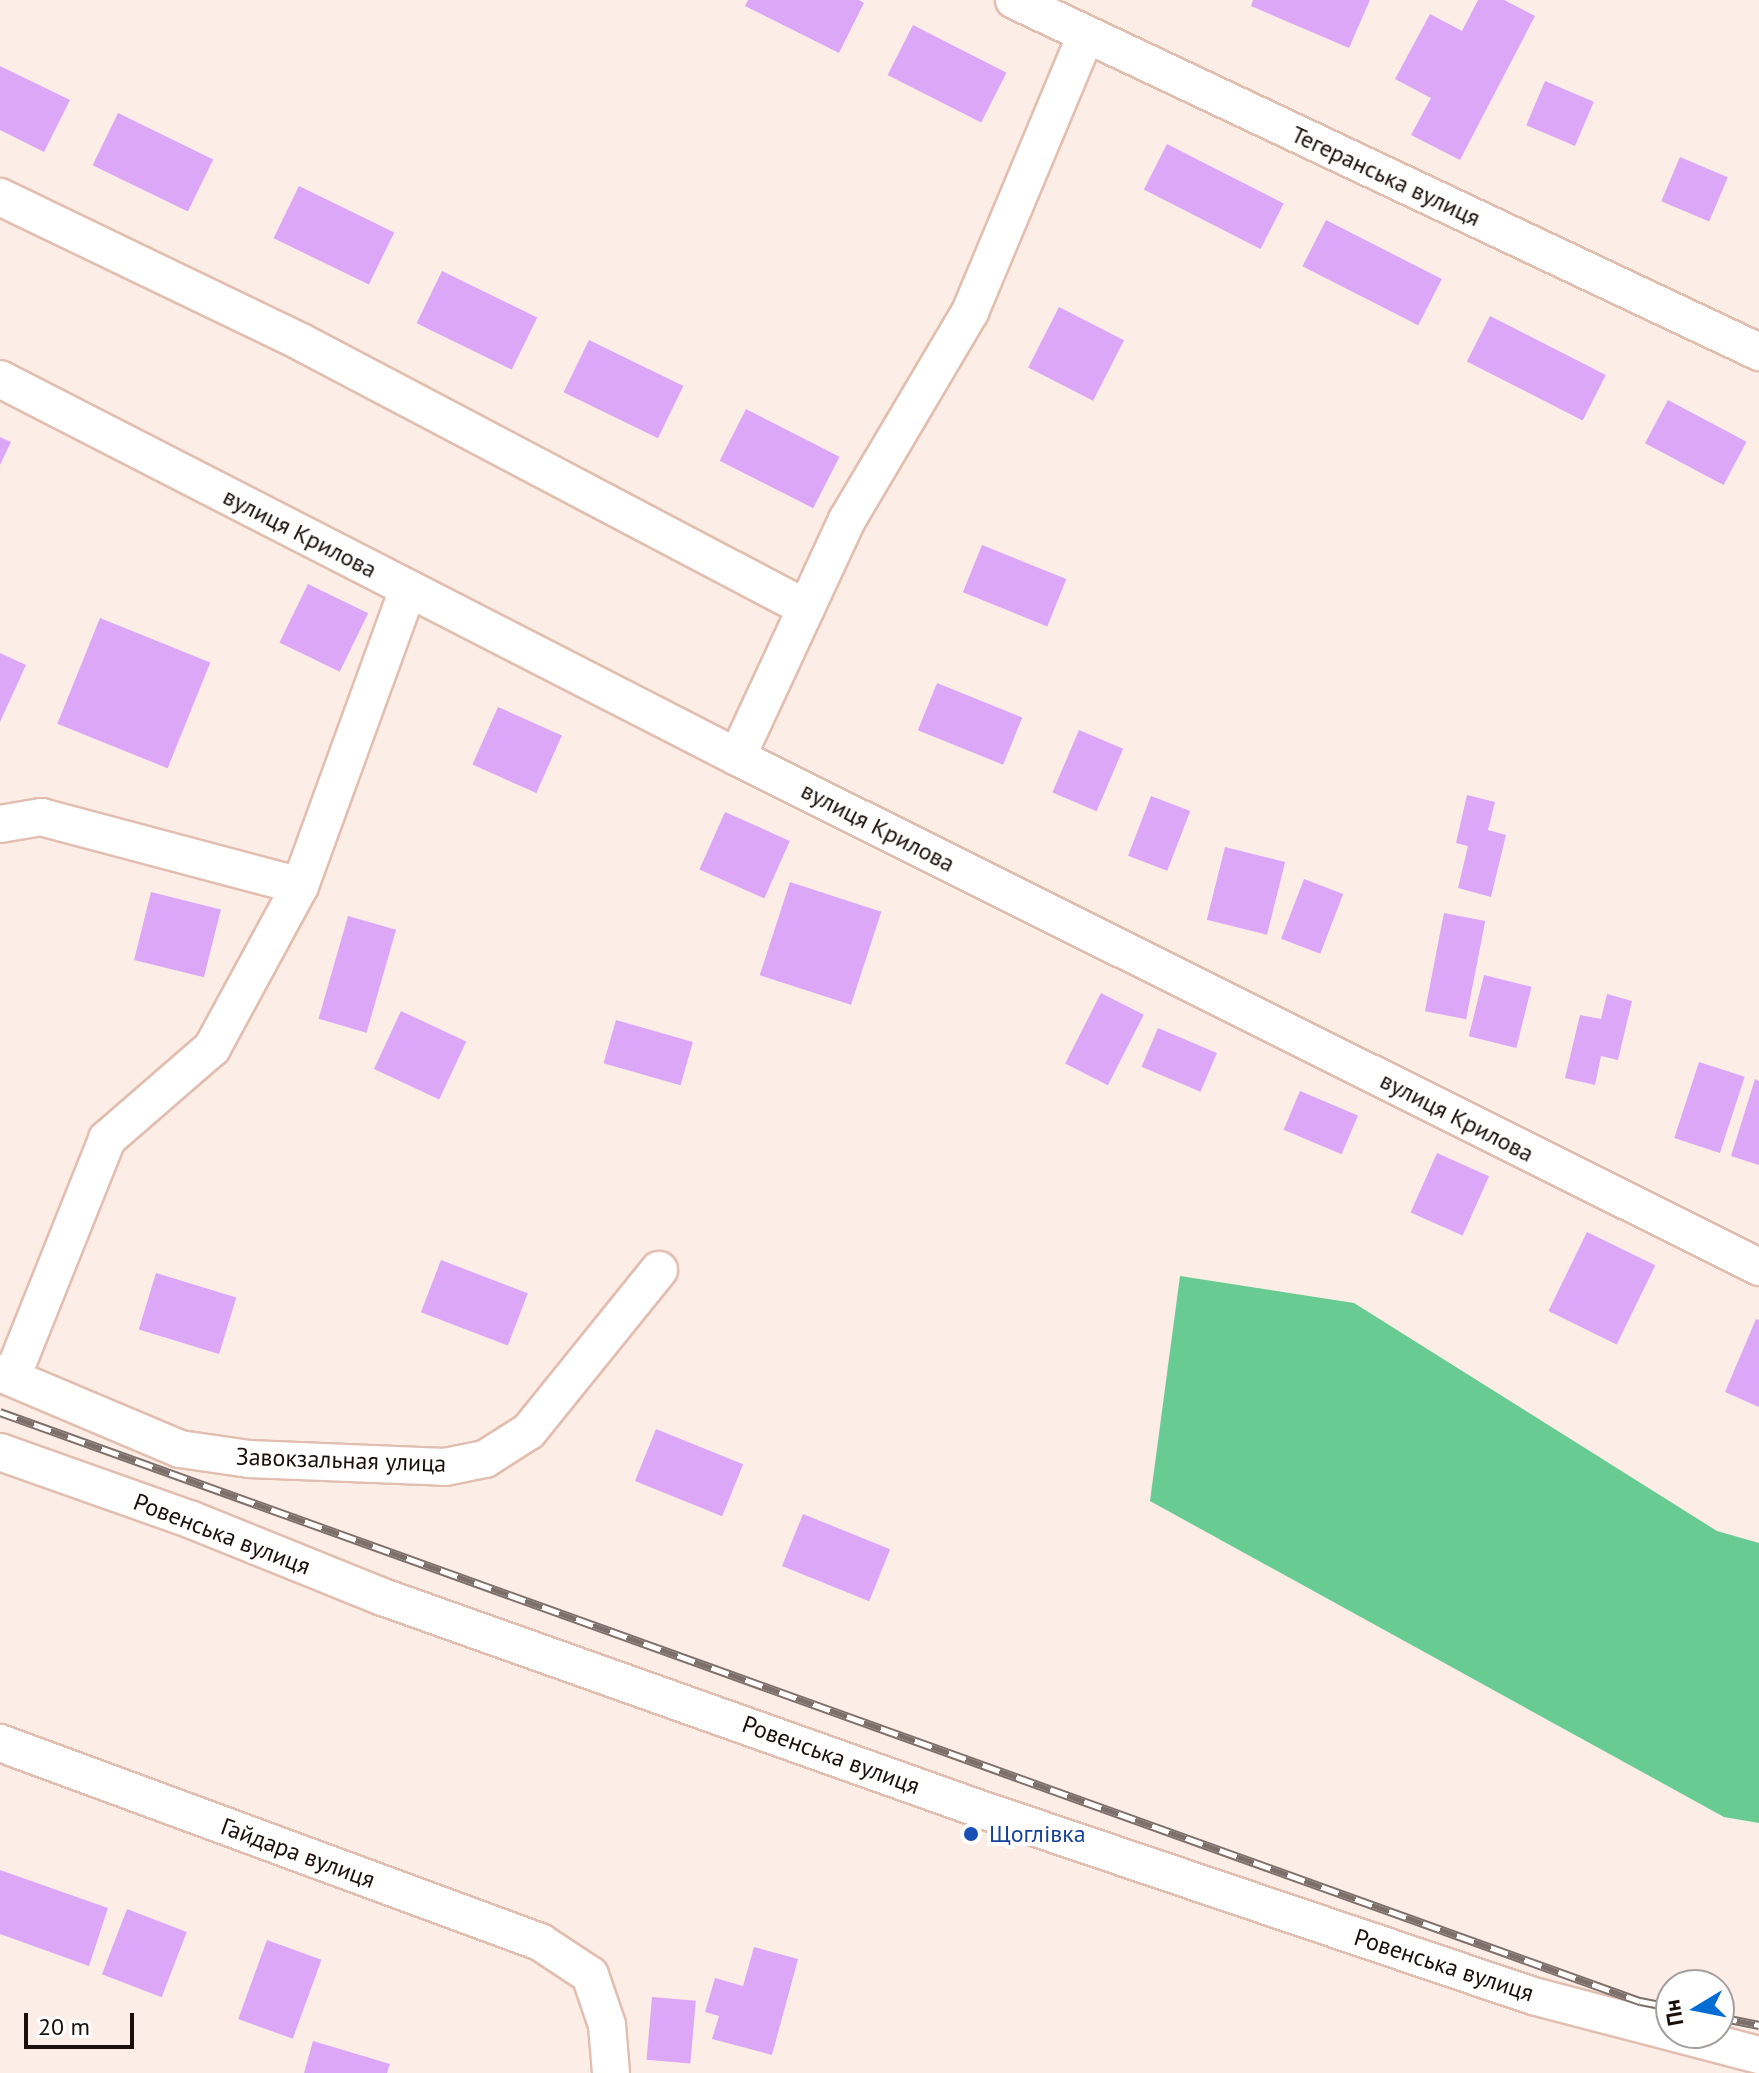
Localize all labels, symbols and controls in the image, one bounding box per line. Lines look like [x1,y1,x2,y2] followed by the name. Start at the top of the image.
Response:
[1287,120,1485,232] street label: Тегеранська вулиця
[218,482,382,584] street label: вулиця Крилова
[796,776,960,878] street label: вулиця Крилова
[1375,1066,1539,1168] street label: вулиця Крилова
[235,1442,447,1478] street label: Завокзальная улица
[130,1487,314,1581] street label: Ровенська вулиця
[738,1710,924,1800] street label: Ровенська вулиця
[217,1812,379,1894] street label: Гайдара вулиця
[989,1820,1086,1848] place label: Щоглівка
[960,1823,982,1845] marker: Щоглівка
[1351,1922,1537,2008] street label: Ровенська вулиця
[1655,1969,1735,2049] north arrow
[28,1997,138,2047] scale bar
[1657,1998,1689,2028] text: Пн
[38,2011,90,2042] text: 20 m

